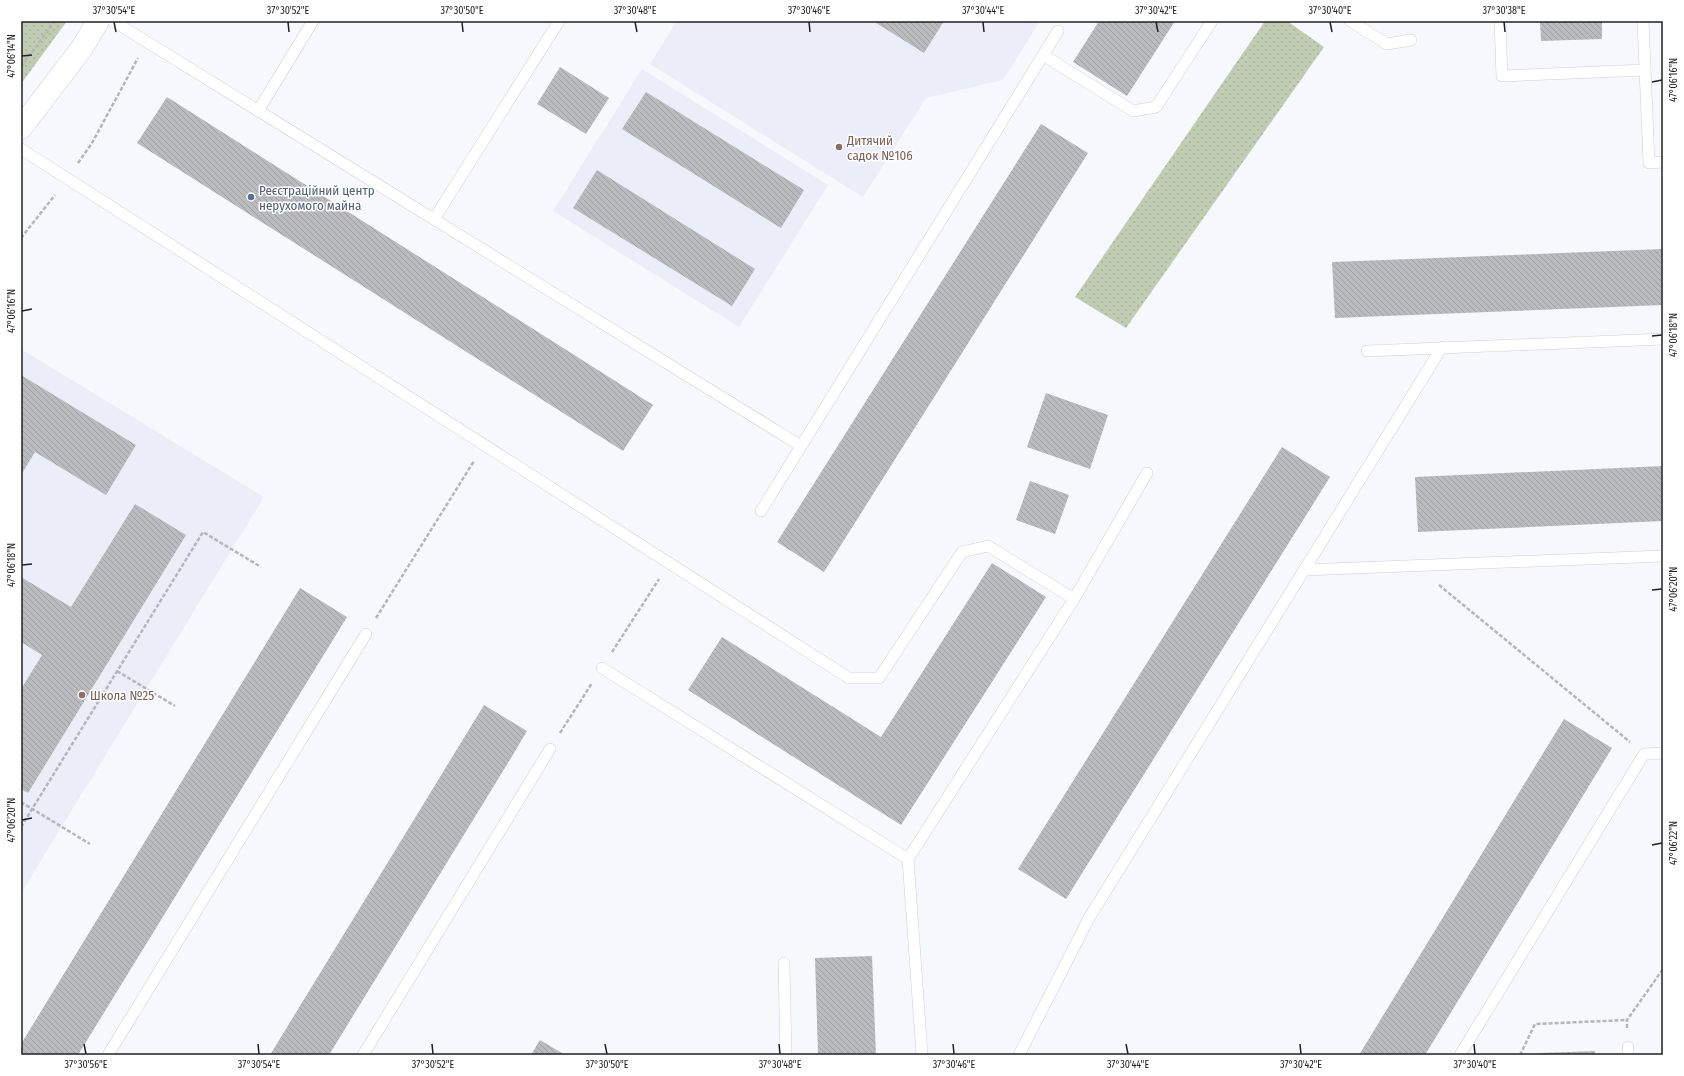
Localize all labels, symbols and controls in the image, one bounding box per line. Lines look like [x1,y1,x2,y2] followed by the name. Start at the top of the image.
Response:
[93,5,135,17] text: 37°30'54"E
[267,5,309,17] text: 37°30'52"E
[440,5,484,17] text: 37°30'50"E
[614,5,657,17] text: 37°30'48"E
[788,5,831,17] text: 37°30'46"E
[962,5,1004,17] text: 37°30'44"E
[1135,5,1177,17] text: 37°30'42"E
[1309,5,1352,17] text: 37°30'40"E
[1483,5,1526,17] text: 37°30'38"E
[6,34,18,78] text: 47°06'14"N
[1668,58,1680,102] text: 47°06'16"N
[846,133,913,163] place label: Дитячий садок №106
[834,142,844,152] marker: Дитячий садок №106
[259,183,375,213] place label: Реєстраційний центр нерухомого майна
[246,192,256,202] marker: Реєстраційний центр нерухомого майна
[6,289,18,333] text: 47°06'16"N
[1668,313,1680,357] text: 47°06'18"N
[6,543,18,587] text: 47°06'18"N
[1668,567,1680,611] text: 47°06'20"N
[90,688,154,703] place label: Школа №25
[77,690,87,700] marker: Школа №25
[6,798,18,842] text: 47°06'20"N
[1668,821,1680,865] text: 47°06'22"N
[65,1059,108,1071] text: 37°30'56"E
[238,1059,280,1071] text: 37°30'54"E
[412,1059,454,1071] text: 37°30'52"E
[585,1059,629,1071] text: 37°30'50"E
[759,1059,802,1071] text: 37°30'48"E
[933,1059,976,1071] text: 37°30'46"E
[1107,1059,1149,1071] text: 37°30'44"E
[1280,1059,1322,1071] text: 37°30'42"E
[1454,1059,1497,1071] text: 37°30'40"E

